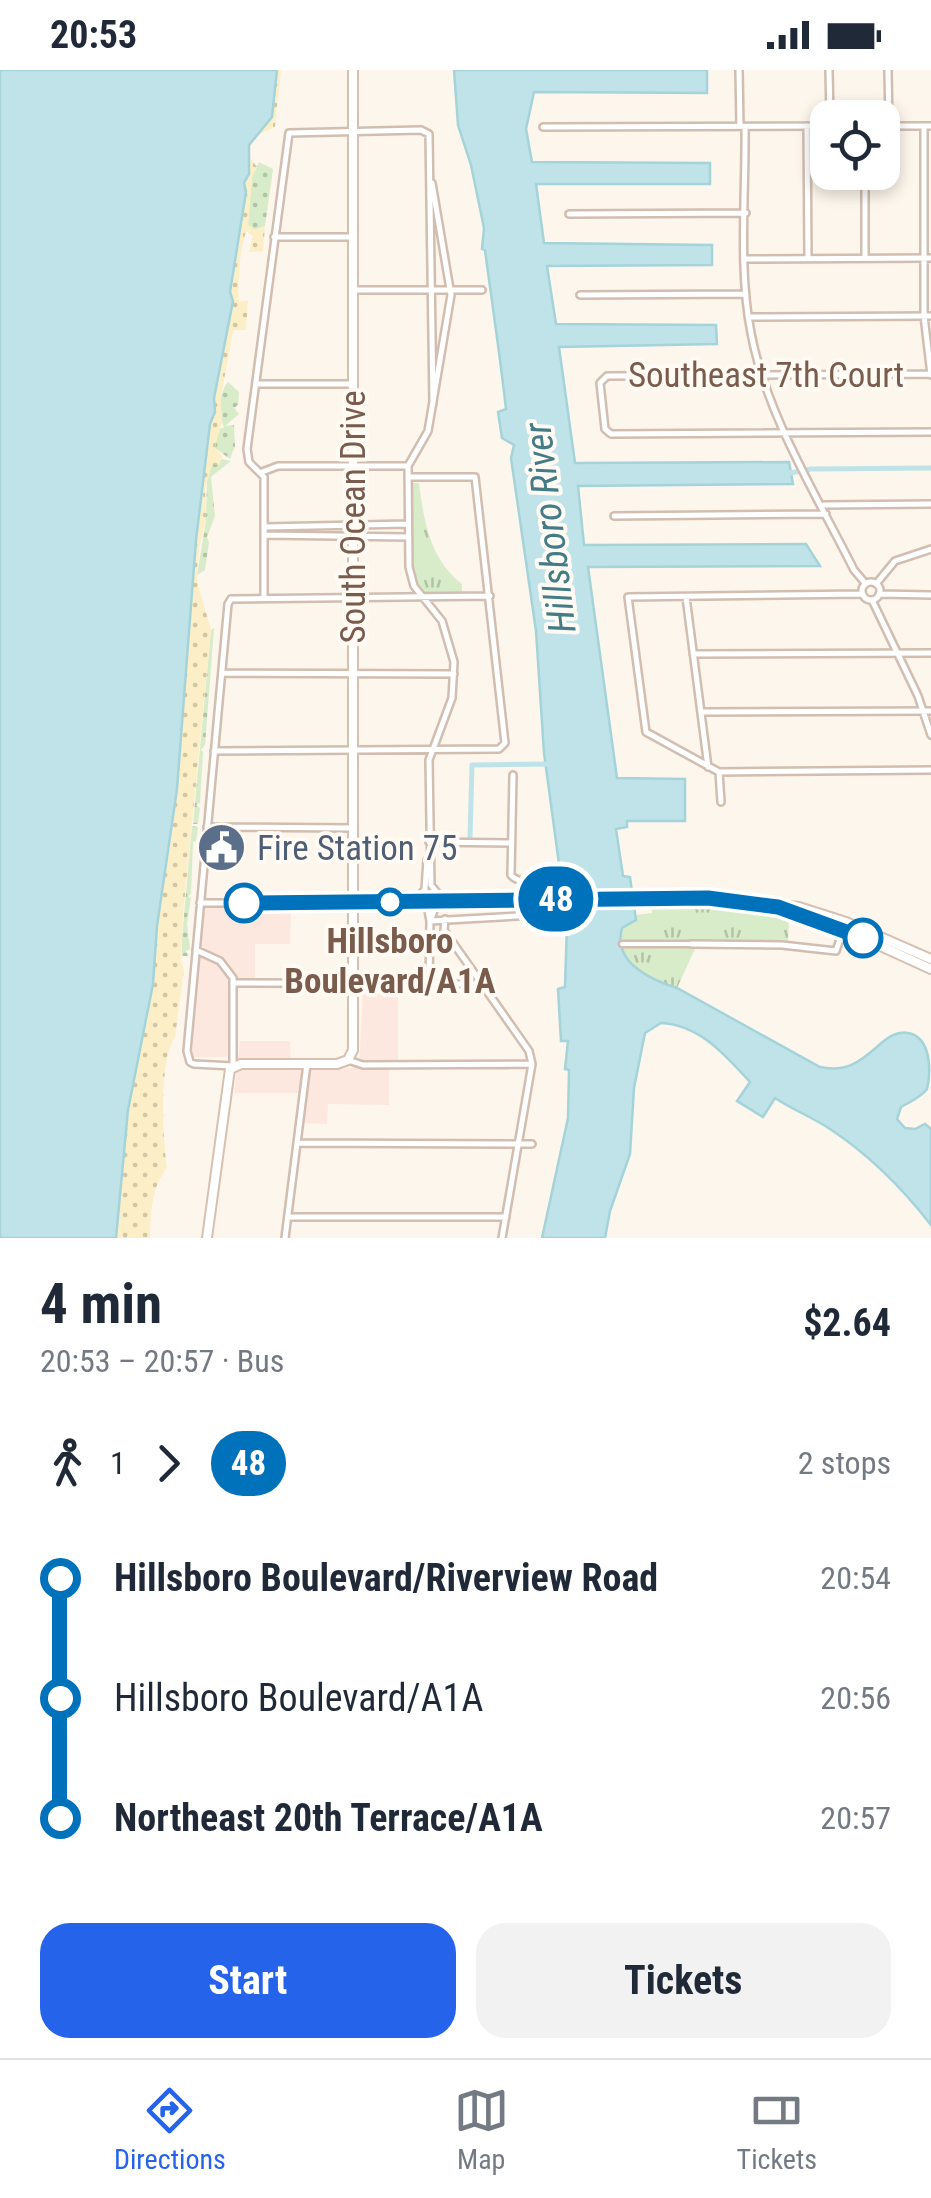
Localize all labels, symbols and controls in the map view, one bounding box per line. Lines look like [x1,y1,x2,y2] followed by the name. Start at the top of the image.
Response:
[50,13,137,57] text: 20:53
[810,100,900,190] map controls
[810,100,900,190] button: locate
[628,355,904,396] street label: Southeast 7th Court
[333,390,374,644] street label: South Ocean Drive
[515,419,585,636] water label: Hillsboro River
[196,822,248,874] public building icon: Fire Station 75
[257,828,457,869] place label: Fire Station 75
[511,866,601,932] line badge: 48
[538,879,574,920] text: 48
[225,884,263,922] unlabelled marker
[377,889,403,915] marker: Hillsboro Boulevard/A1A
[844,919,882,957] unlabelled marker
[284,921,496,1002] place label: Hillsboro Boulevard/A1A
[40,1272,162,1336] text: 4 min
[803,1301,891,1345] text: $2.64
[40,1342,284,1380] text: 20:53 – 20:57 · Bus
[40,1436,95,1491] icon: walk
[141,1436,196,1491] icon: forward
[231,1443,266,1484] text: 48
[110,1444,126,1482] text: 1
[798,1444,891,1482] text: 2 stops
[114,1556,658,1600] text: Hillsboro Boulevard/Riverview Road
[820,1559,891,1597] text: 20:54
[114,1676,483,1720] text: Hillsboro Boulevard/A1A
[820,1679,891,1717] text: 20:56
[114,1796,543,1840] text: Northeast 20th Terrace/A1A
[820,1799,891,1837] text: 20:57
[40,1923,456,2038] button: Start
[476,1923,891,2038] button: Tickets
[114,2083,226,2176] tab: Directions
[454,2083,509,2176] tab: Map
[737,2083,817,2176] tab: Tickets

